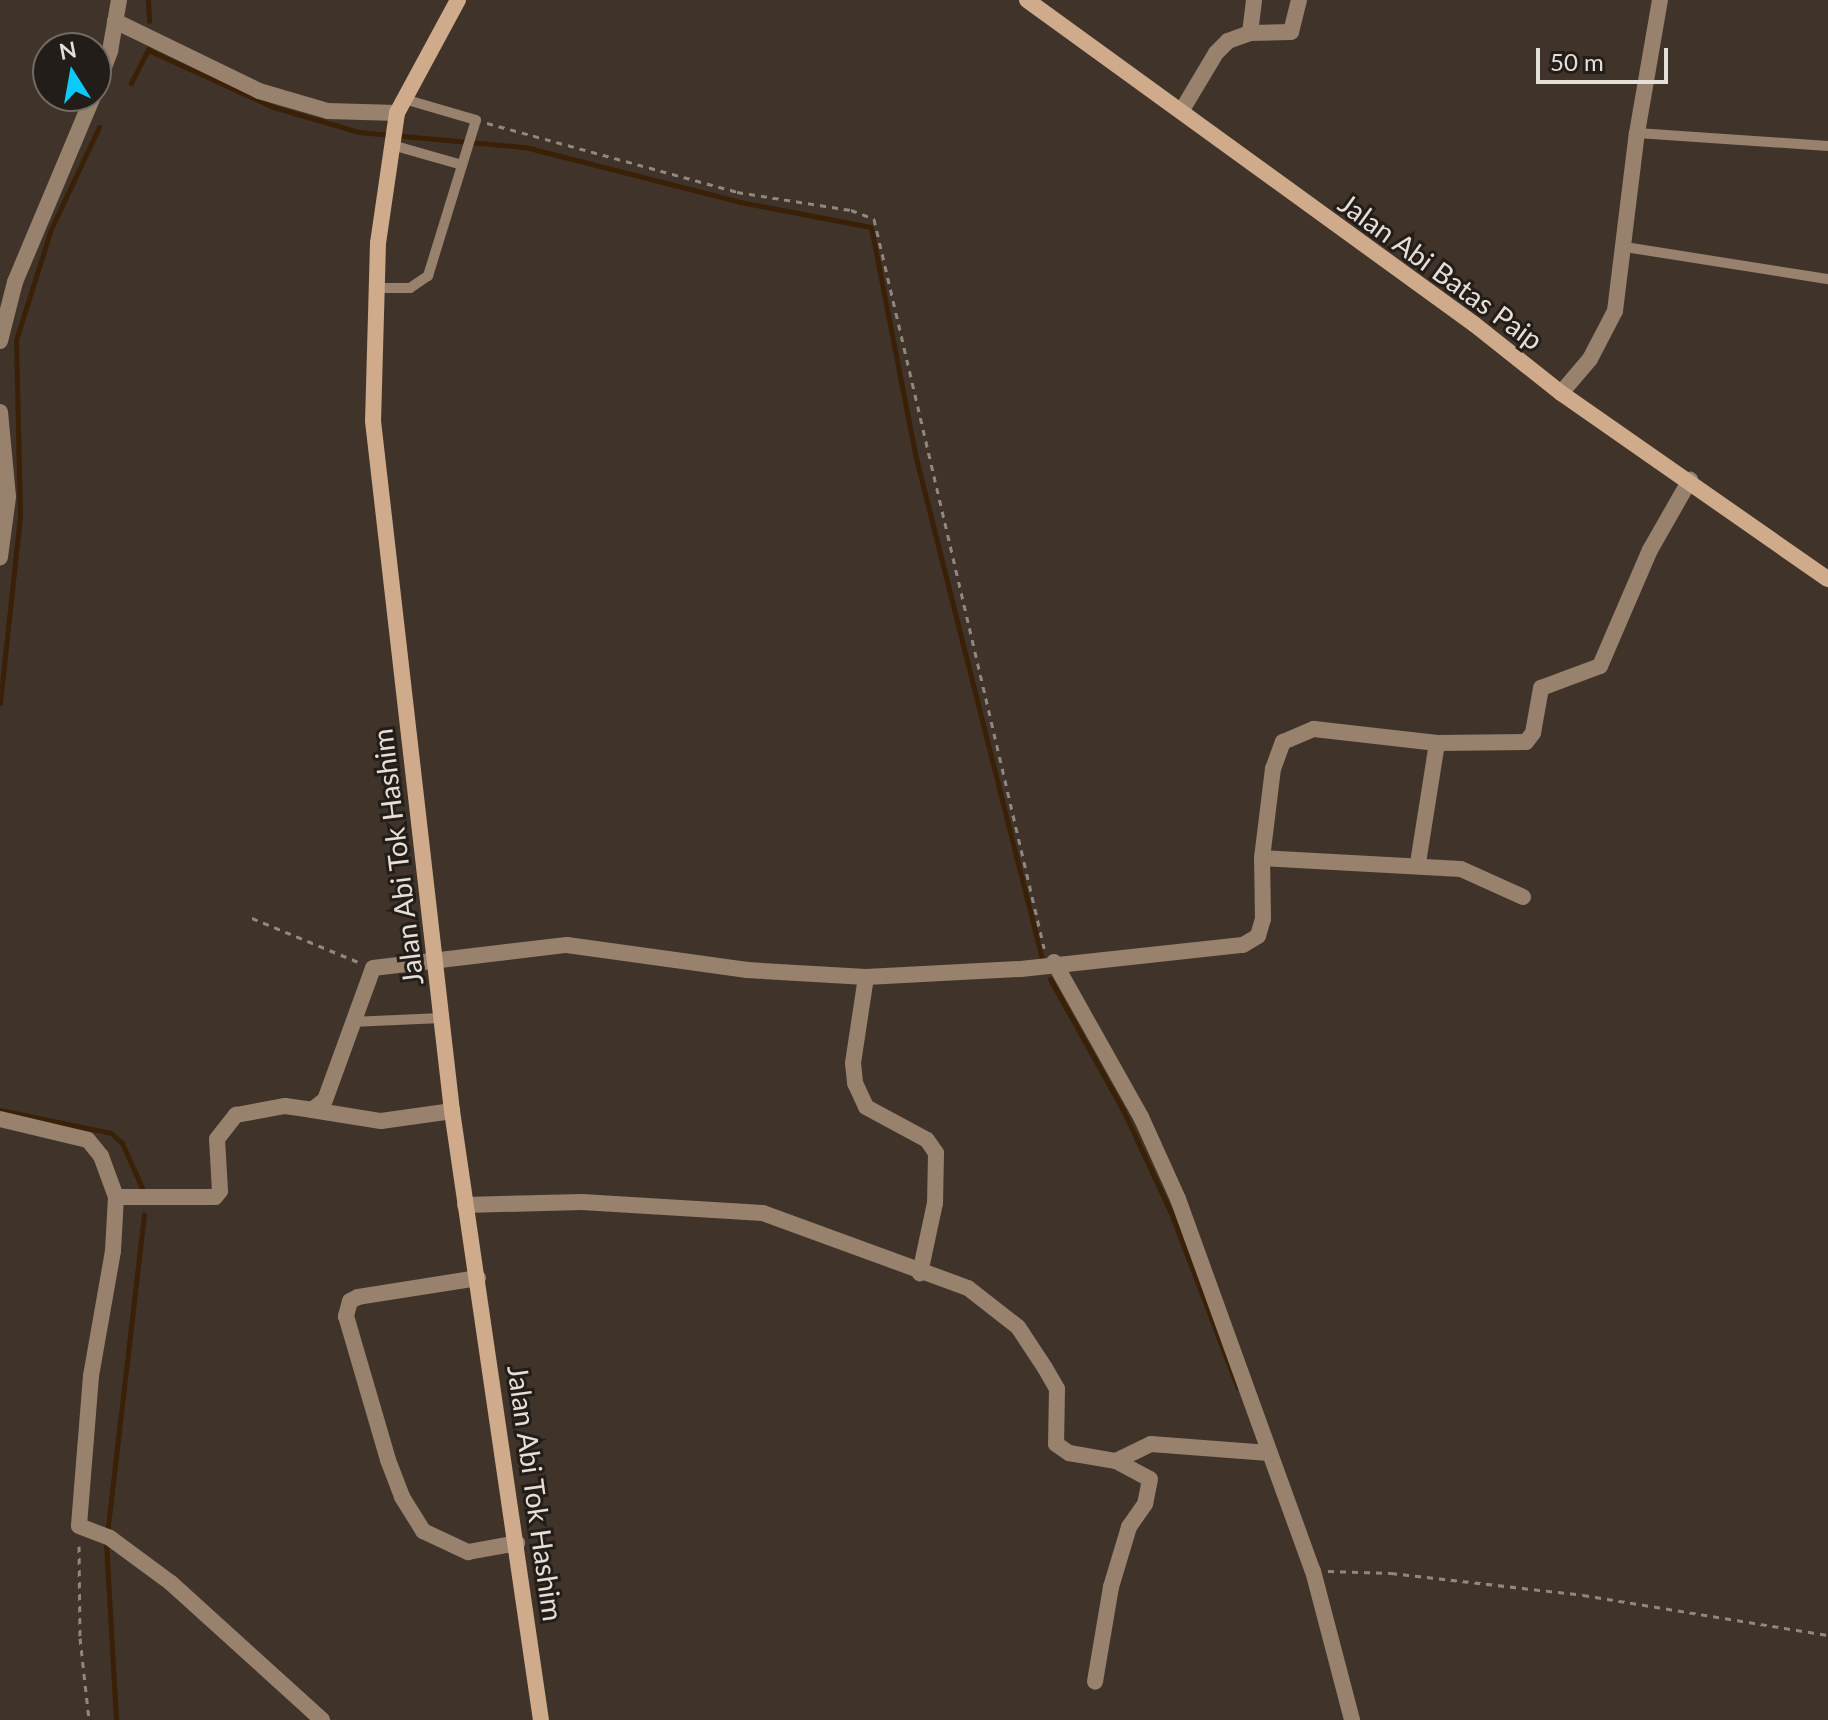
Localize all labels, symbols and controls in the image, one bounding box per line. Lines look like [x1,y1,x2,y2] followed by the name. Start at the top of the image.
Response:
[32,32,112,112] north arrow
[1540,32,1672,82] scale bar
[57,35,79,65] text: N
[1550,47,1604,76] text: 50 m
[1332,186,1550,356] street label: Jalan Abi Batas Paip
[364,726,430,988] street label: Jalan Abi Tok Hashim
[501,1362,571,1624] street label: Jalan Abi Tok Hashim

